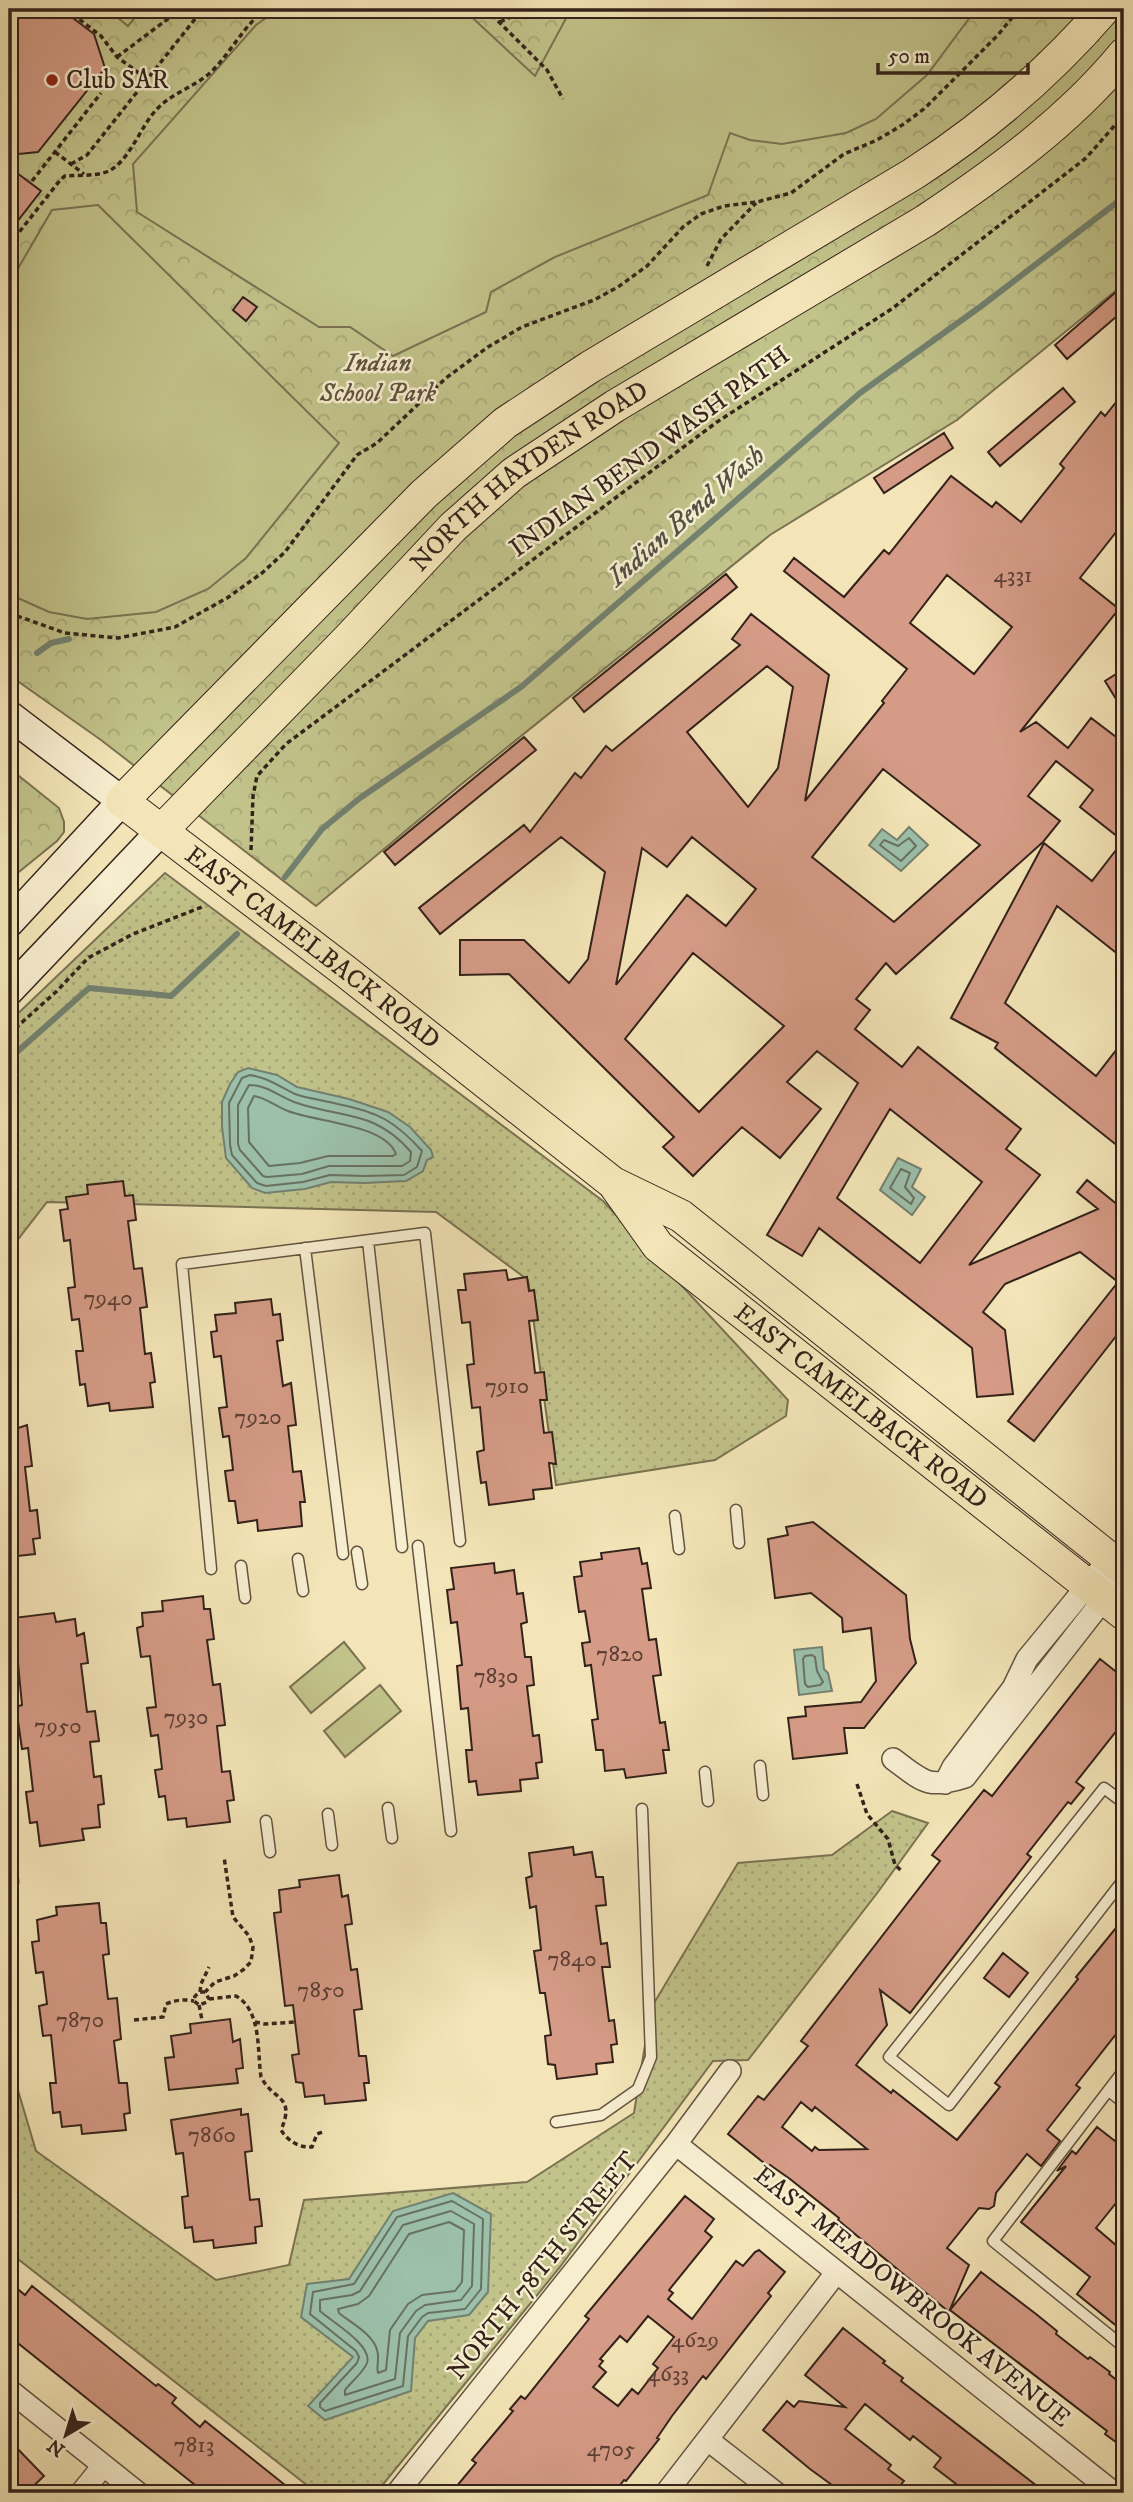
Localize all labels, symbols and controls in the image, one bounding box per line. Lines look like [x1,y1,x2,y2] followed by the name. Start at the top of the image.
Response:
[878,32,1028,76] scale bar
[888,44,930,70] text: 50 m
[66,64,169,97] place label: Club SAR
[44,72,60,88] marker: Club SAR
[503,339,797,565] street label: INDIAN BEND WASH PATH
[319,347,436,410] park label: Indian School Park
[403,374,654,579] street label: NORTH HAYDEN ROAD
[598,438,772,595] water label: Indian Bend Wash
[994,561,1032,590] house number: 4331
[178,838,447,1056] street label: EAST CAMELBACK ROAD
[83,1284,133,1313] house number: 7940
[728,1296,994,1516] street label: EAST CAMELBACK ROAD
[485,1372,529,1401] house number: 7910
[234,1403,282,1432] house number: 7920
[596,1640,644,1669] house number: 7820
[474,1662,518,1691] house number: 7830
[164,1703,208,1732] house number: 7930
[34,1712,82,1741] house number: 7950
[547,1945,597,1974] house number: 7840
[297,1976,345,2005] house number: 7850
[56,2006,104,2035] house number: 7870
[188,2121,236,2150] house number: 7860
[441,2145,646,2387] street label: NORTH 78TH STREET
[747,2159,1077,2435] street label: EAST MEADOWBROOK AVENUE
[671,2326,719,2355] house number: 4629
[647,2360,689,2389] house number: 4633
[32,2400,102,2470] north arrow
[174,2431,214,2460] house number: 7813
[43,2433,70,2461] text: N
[587,2435,635,2464] house number: 4705

